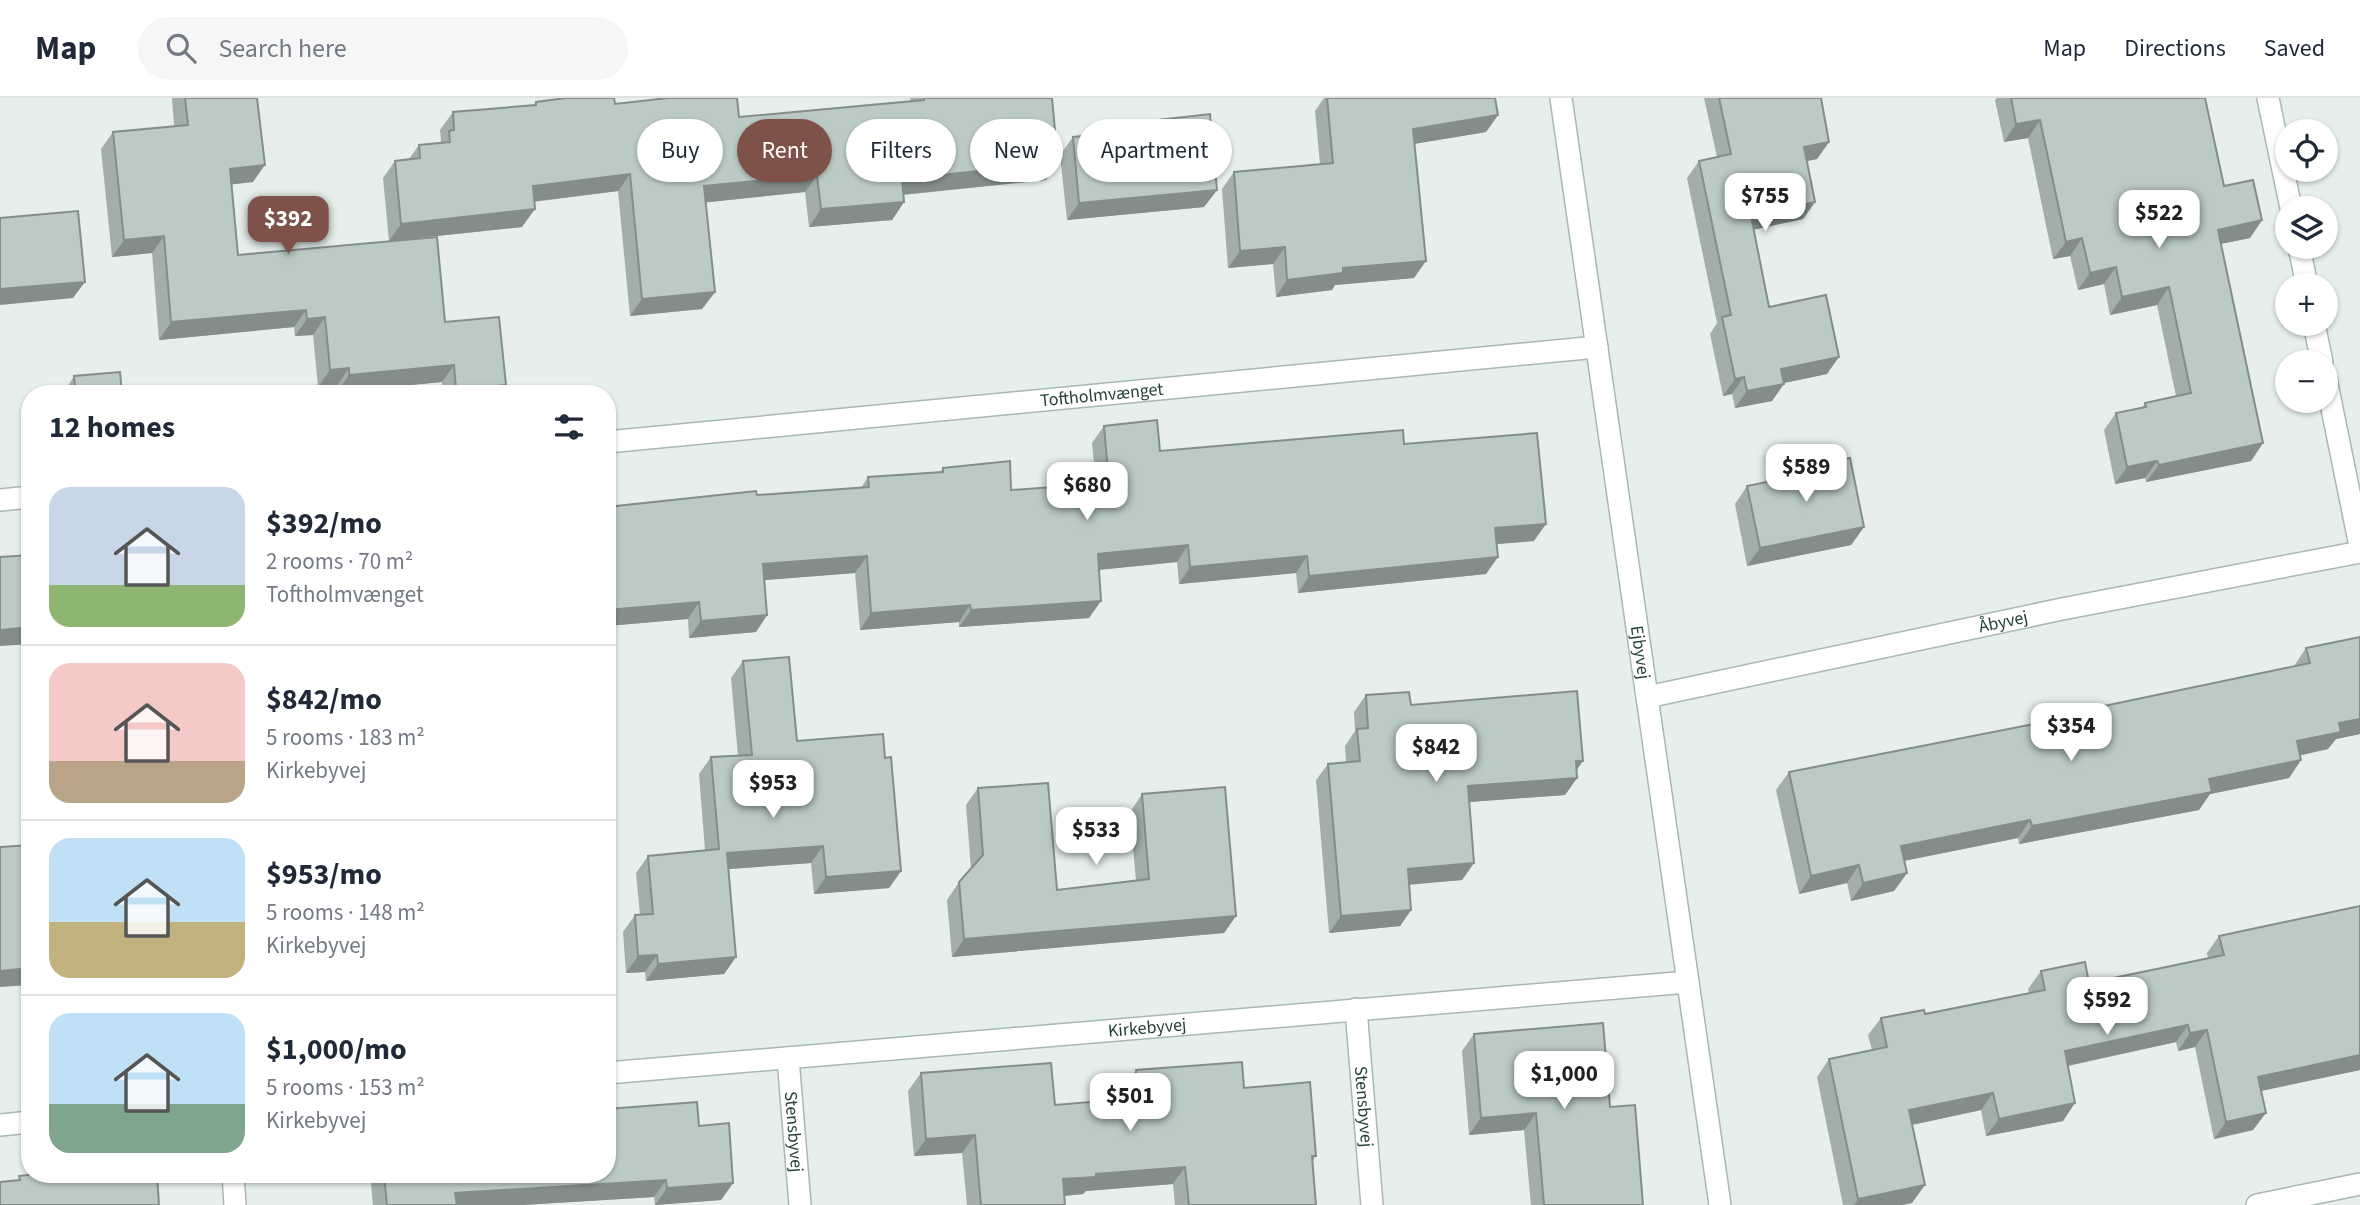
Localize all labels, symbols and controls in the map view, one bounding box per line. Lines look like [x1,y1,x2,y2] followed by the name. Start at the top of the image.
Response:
[138,17,628,80] search box
[35,25,96,72] text: Map
[162,29,200,67] icon: search
[218,30,347,67] text: Search here
[2043,31,2086,66] text: Map
[2124,31,2226,66] text: Directions
[2264,31,2325,66] text: Saved
[637,119,723,182] chip: Buy
[737,119,832,182] chip: Rent
[846,119,956,182] chip: Filters
[970,119,1063,182] chip: New
[1077,119,1232,182] chip: Apartment
[2275,119,2338,413] map controls
[2275,119,2338,182] button: locate
[1724,174,1806,233] pin: $755
[1741,179,1789,212] text: $755
[2118,190,2200,250] pin: $522
[2135,196,2183,229] text: $522
[2275,196,2338,259] button: layers
[247,197,329,256] pin: $392
[264,202,312,235] text: $392
[2275,273,2338,336] button: +
[2275,350,2338,413] button: −
[1039,377,1164,413] street label: Toftholmvænget
[49,406,175,449] text: 12 homes
[550,408,588,446] icon: filters
[1765,444,1847,504] pin: $589
[1782,450,1830,483] text: $589
[1046,462,1128,522] pin: $680
[1063,468,1111,501] text: $680
[266,502,382,545] text: $392/mo
[105,515,189,599] icon: home
[266,545,413,578] text: 2 rooms · 70 m²
[266,578,424,611] text: Toftholmvænget
[1976,605,2030,639] street label: Åbyvej
[1624,624,1656,681] street label: Ejbyvej
[266,678,382,721] text: $842/mo
[105,691,189,775] icon: home
[2030,704,2112,763] pin: $354
[2047,709,2095,742] text: $354
[266,721,425,754] text: 5 rooms · 183 m²
[1395,724,1477,784] pin: $842
[1412,730,1460,763] text: $842
[266,754,366,787] text: Kirkebyvej
[732,760,814,820] pin: $953
[749,766,797,799] text: $953
[1055,808,1137,867] pin: $533
[1072,813,1120,846] text: $533
[266,853,382,896] text: $953/mo
[105,866,189,950] icon: home
[266,896,425,929] text: 5 rooms · 148 m²
[266,929,366,962] text: Kirkebyvej
[2066,978,2148,1037] pin: $592
[2083,983,2131,1016] text: $592
[1107,1012,1187,1044] street label: Kirkebyvej
[266,1028,407,1071] text: $1,000/mo
[105,1041,189,1125] icon: home
[1507,1052,1621,1111] pin: $1,000
[1530,1057,1598,1090] text: $1,000
[1348,1065,1379,1148] street label: Stensbyvej
[266,1071,425,1104] text: 5 rooms · 153 m²
[1089,1074,1171,1133] pin: $501
[1106,1079,1154,1112] text: $501
[778,1090,809,1173] street label: Stensbyvej
[266,1104,366,1137] text: Kirkebyvej

